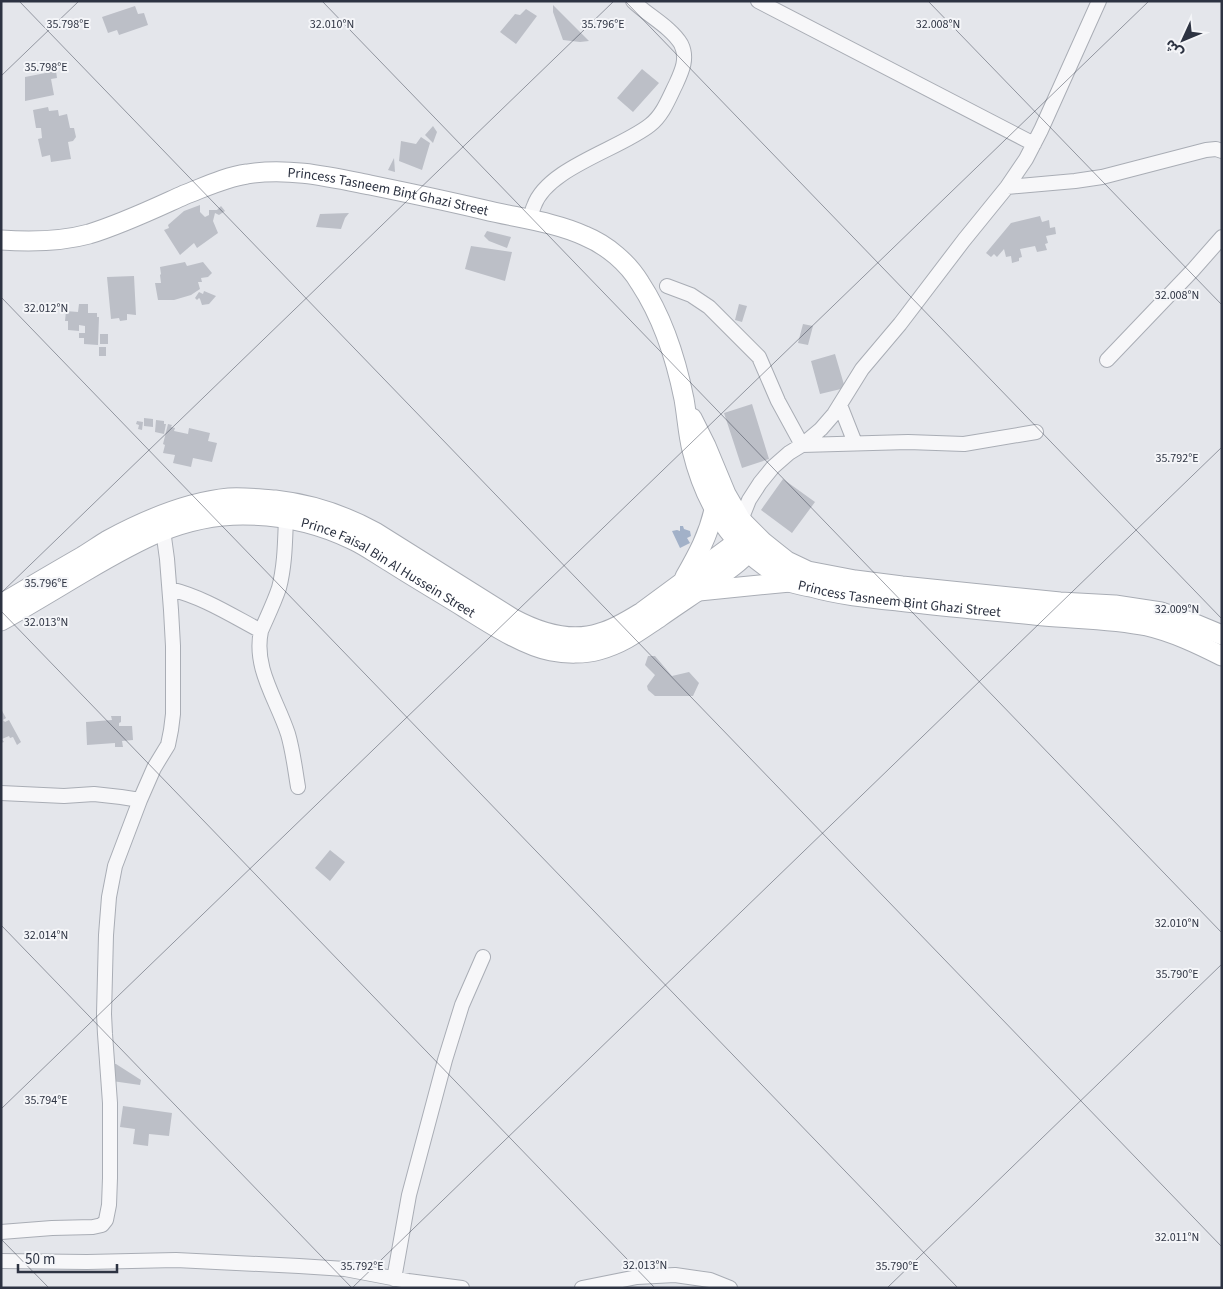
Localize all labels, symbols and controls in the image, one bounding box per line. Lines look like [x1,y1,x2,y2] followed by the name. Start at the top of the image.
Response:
[1158,15,1208,65] north arrow
[46,16,90,33] text: 35.798°E
[310,16,354,33] text: 32.010°N
[581,16,625,33] text: 35.796°E
[916,16,960,33] text: 32.008°N
[1161,34,1188,62] text: ش
[24,59,68,76] text: 35.798°E
[287,163,491,222] street label: Princess Tasneem Bint Ghazi Street
[1155,287,1199,304] text: 32.008°N
[24,300,68,317] text: 32.012°N
[1155,450,1199,467] text: 35.792°E
[299,513,479,623] street label: Prince Faisal Bin Al Hussein Street
[24,575,68,592] text: 35.796°E
[796,576,1002,623] street label: Princess Tasneem Bint Ghazi Street
[1155,601,1199,618] text: 32.009°N
[24,614,68,631] text: 32.013°N
[1155,915,1199,932] text: 32.010°N
[24,927,68,944] text: 32.014°N
[1155,966,1199,983] text: 35.790°E
[24,1092,68,1109] text: 35.794°E
[1155,1229,1199,1246] text: 32.011°N
[18,1242,116,1274] scale bar
[25,1249,55,1270] text: 50 m
[623,1257,667,1274] text: 32.013°N
[340,1258,384,1275] text: 35.792°E
[875,1258,919,1275] text: 35.790°E

